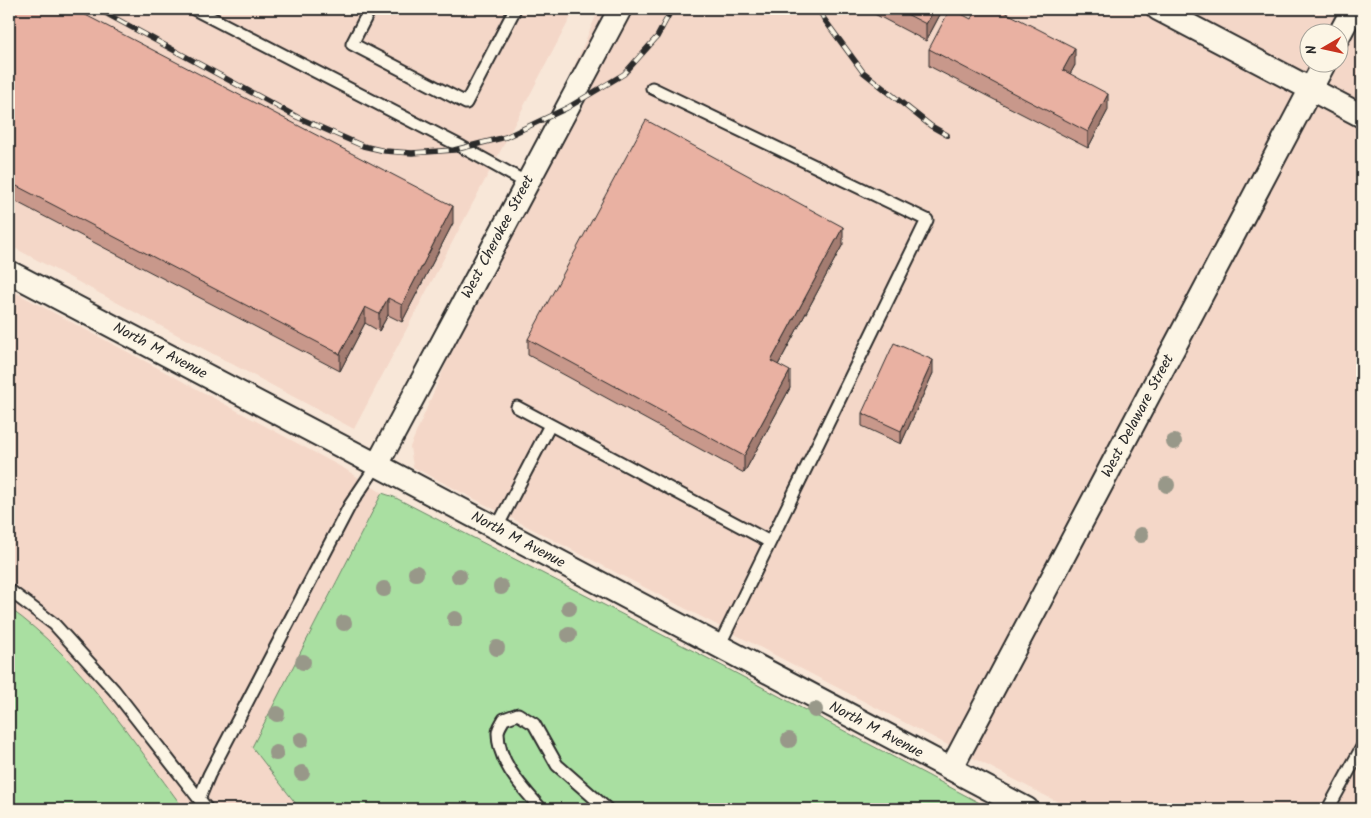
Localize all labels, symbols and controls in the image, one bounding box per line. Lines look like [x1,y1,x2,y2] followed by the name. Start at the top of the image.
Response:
[1298,22,1348,72] north arrow
[1301,44,1324,56] text: N
[455,171,541,303] street label: West Cherokee Street
[109,316,212,386] street label: North M Avenue
[1095,350,1181,482] street label: West Delaware Street
[467,505,570,575] street label: North M Avenue
[825,695,928,765] street label: North M Avenue

